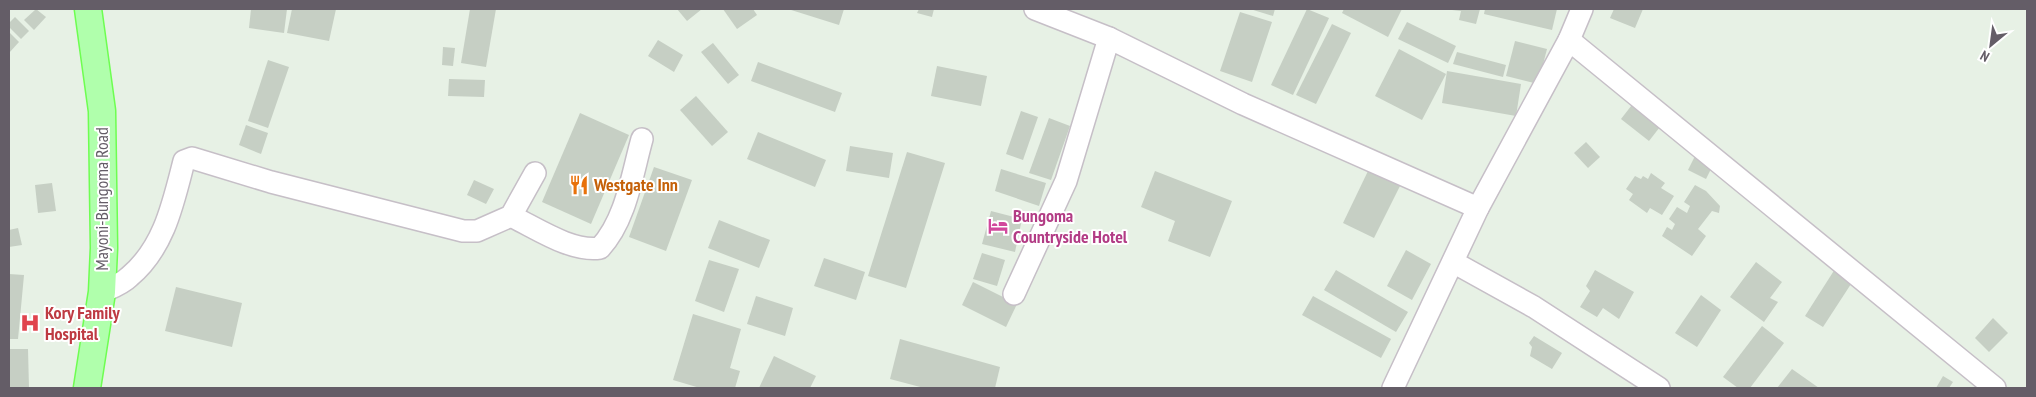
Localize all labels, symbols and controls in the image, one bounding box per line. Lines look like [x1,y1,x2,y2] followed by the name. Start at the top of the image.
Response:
[1966,20,2016,70] north arrow
[1977,47,1992,66] text: N
[90,127,113,271] street label: Mayoni-Bungoma Road
[593,173,678,196] place label: Westgate Inn
[568,174,590,196] restaurant icon: Westgate Inn
[1013,204,1128,248] place label: Bungoma Countryside Hotel
[987,215,1009,237] hotel icon: Bungoma Countryside Hotel
[45,301,121,345] place label: Kory Family Hospital
[19,312,41,334] hospital icon: Kory Family Hospital

